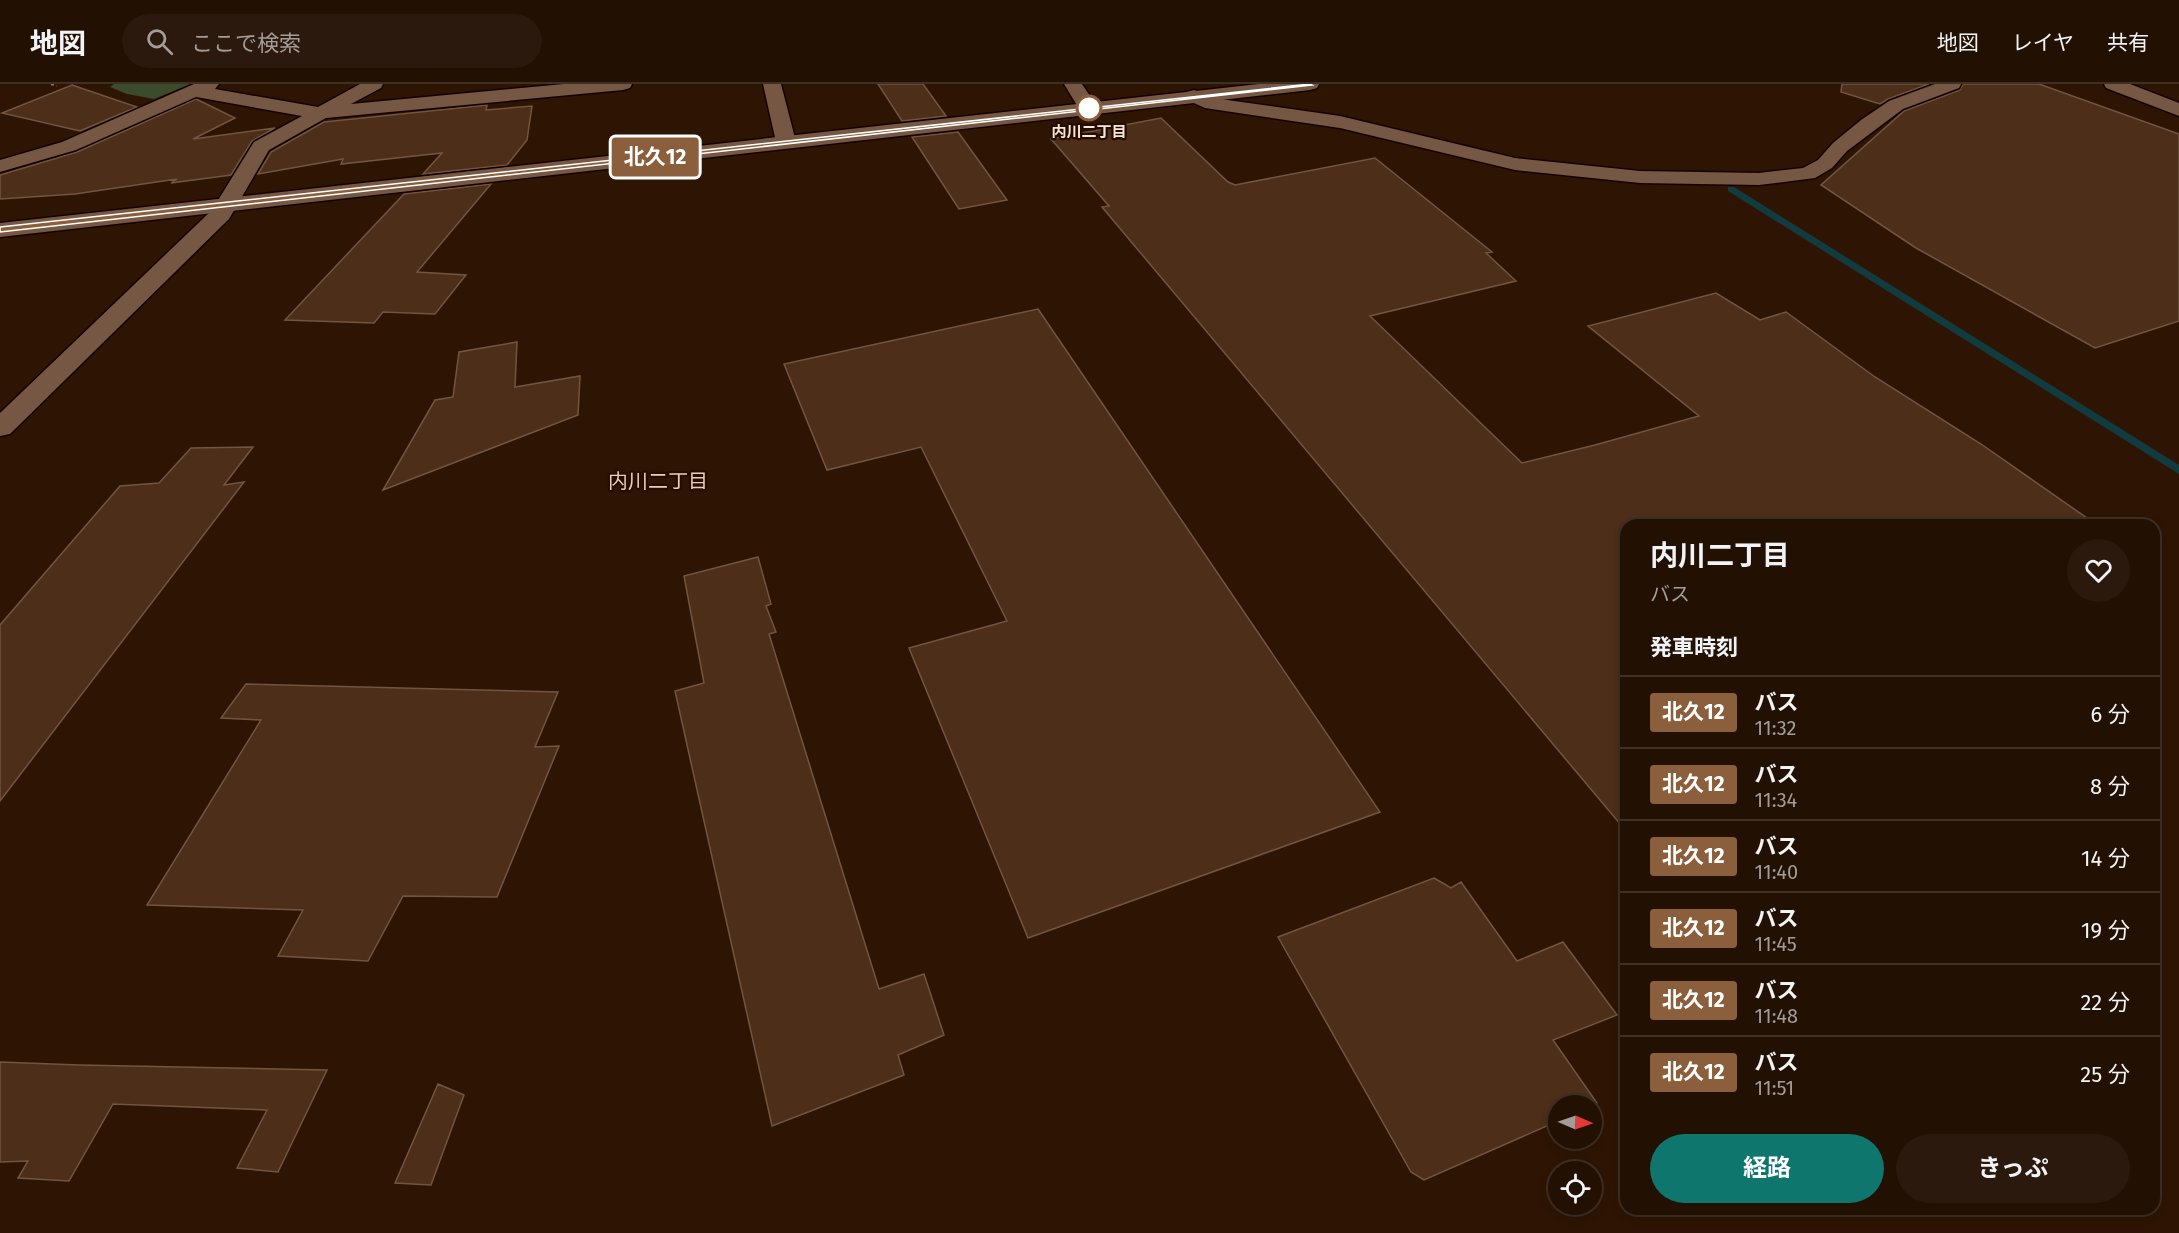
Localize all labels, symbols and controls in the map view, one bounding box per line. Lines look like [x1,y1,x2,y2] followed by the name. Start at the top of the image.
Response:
[122,14,542,68] search box
[143,25,176,58] icon: search
[30,27,86,60] text: 地図
[191,30,301,57] text: ここで検索
[1937,30,1979,56] text: 地図
[2012,30,2074,56] text: レイヤ
[2107,30,2149,56] text: 共有
[1076,95,1102,121] marker: 内川二丁目
[1051,123,1127,141] place label: 内川二丁目
[613,138,697,176] line badge: 北久12
[624,144,686,170] text: 北久12
[608,469,708,493] district label: 内川二丁目
[1650,539,1790,572] text: 内川二丁目
[2067,539,2130,602] button: heart
[1650,582,1690,606] text: バス
[1650,634,1738,661] text: 発車時刻
[1755,689,1799,716] text: バス
[1662,699,1725,725] text: 北久12
[2090,701,2130,728] text: 6 分
[1755,716,1796,740] text: 11:32
[1755,761,1799,788] text: バス
[1662,771,1725,797] text: 北久12
[2090,773,2130,800] text: 8 分
[1755,788,1797,812] text: 11:34
[1755,833,1799,860] text: バス
[1662,843,1725,869] text: 北久12
[2081,845,2130,872] text: 14 分
[1755,860,1798,884] text: 11:40
[1755,905,1799,932] text: バス
[1662,915,1725,941] text: 北久12
[2081,917,2130,944] text: 19 分
[1755,932,1797,956] text: 11:45
[1755,977,1799,1004] text: バス
[1662,987,1725,1013] text: 北久12
[2080,989,2130,1016] text: 22 分
[1755,1004,1798,1028] text: 11:48
[1755,1049,1799,1076] text: バス
[1662,1059,1725,1085] text: 北久12
[2080,1061,2130,1088] text: 25 分
[1755,1076,1794,1100] text: 11:51
[1548,1095,1602,1149] north arrow
[1548,1095,1602,1215] map controls
[1650,1134,1884,1203] button: 経路
[1896,1134,2130,1203] button: きっぷ
[1548,1161,1602,1215] button: locate

